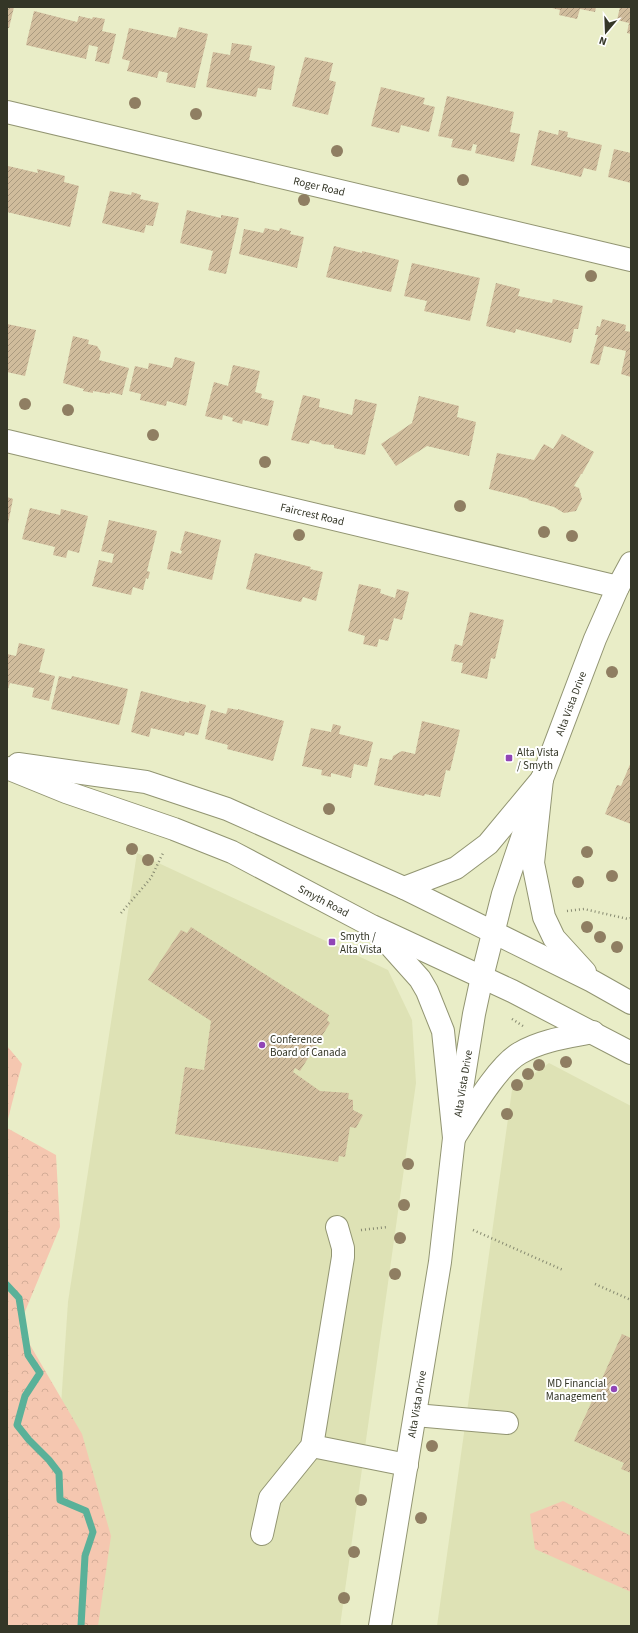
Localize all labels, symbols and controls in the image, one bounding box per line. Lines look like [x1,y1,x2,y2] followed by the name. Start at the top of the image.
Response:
[586,12,626,52] north arrow
[597,33,609,49] text: N
[292,173,347,200] street label: Roger Road
[279,500,346,529] street label: Faircrest Road
[552,669,590,738] street label: Alta Vista Drive
[517,745,559,773] place label: Alta Vista / Smyth
[504,753,514,763] marker: Alta Vista / Smyth
[295,881,352,921] street label: Smyth Road
[340,929,382,957] place label: Smyth / Alta Vista
[327,937,337,947] marker: Smyth / Alta Vista
[270,1032,346,1060] place label: Conference Board of Canada
[257,1040,267,1050] marker: Conference Board of Canada
[450,1048,476,1118] street label: Alta Vista Drive
[404,1369,430,1439] street label: Alta Vista Drive
[546,1376,606,1404] place label: MD Financial Management
[609,1384,619,1394] marker: MD Financial Management

